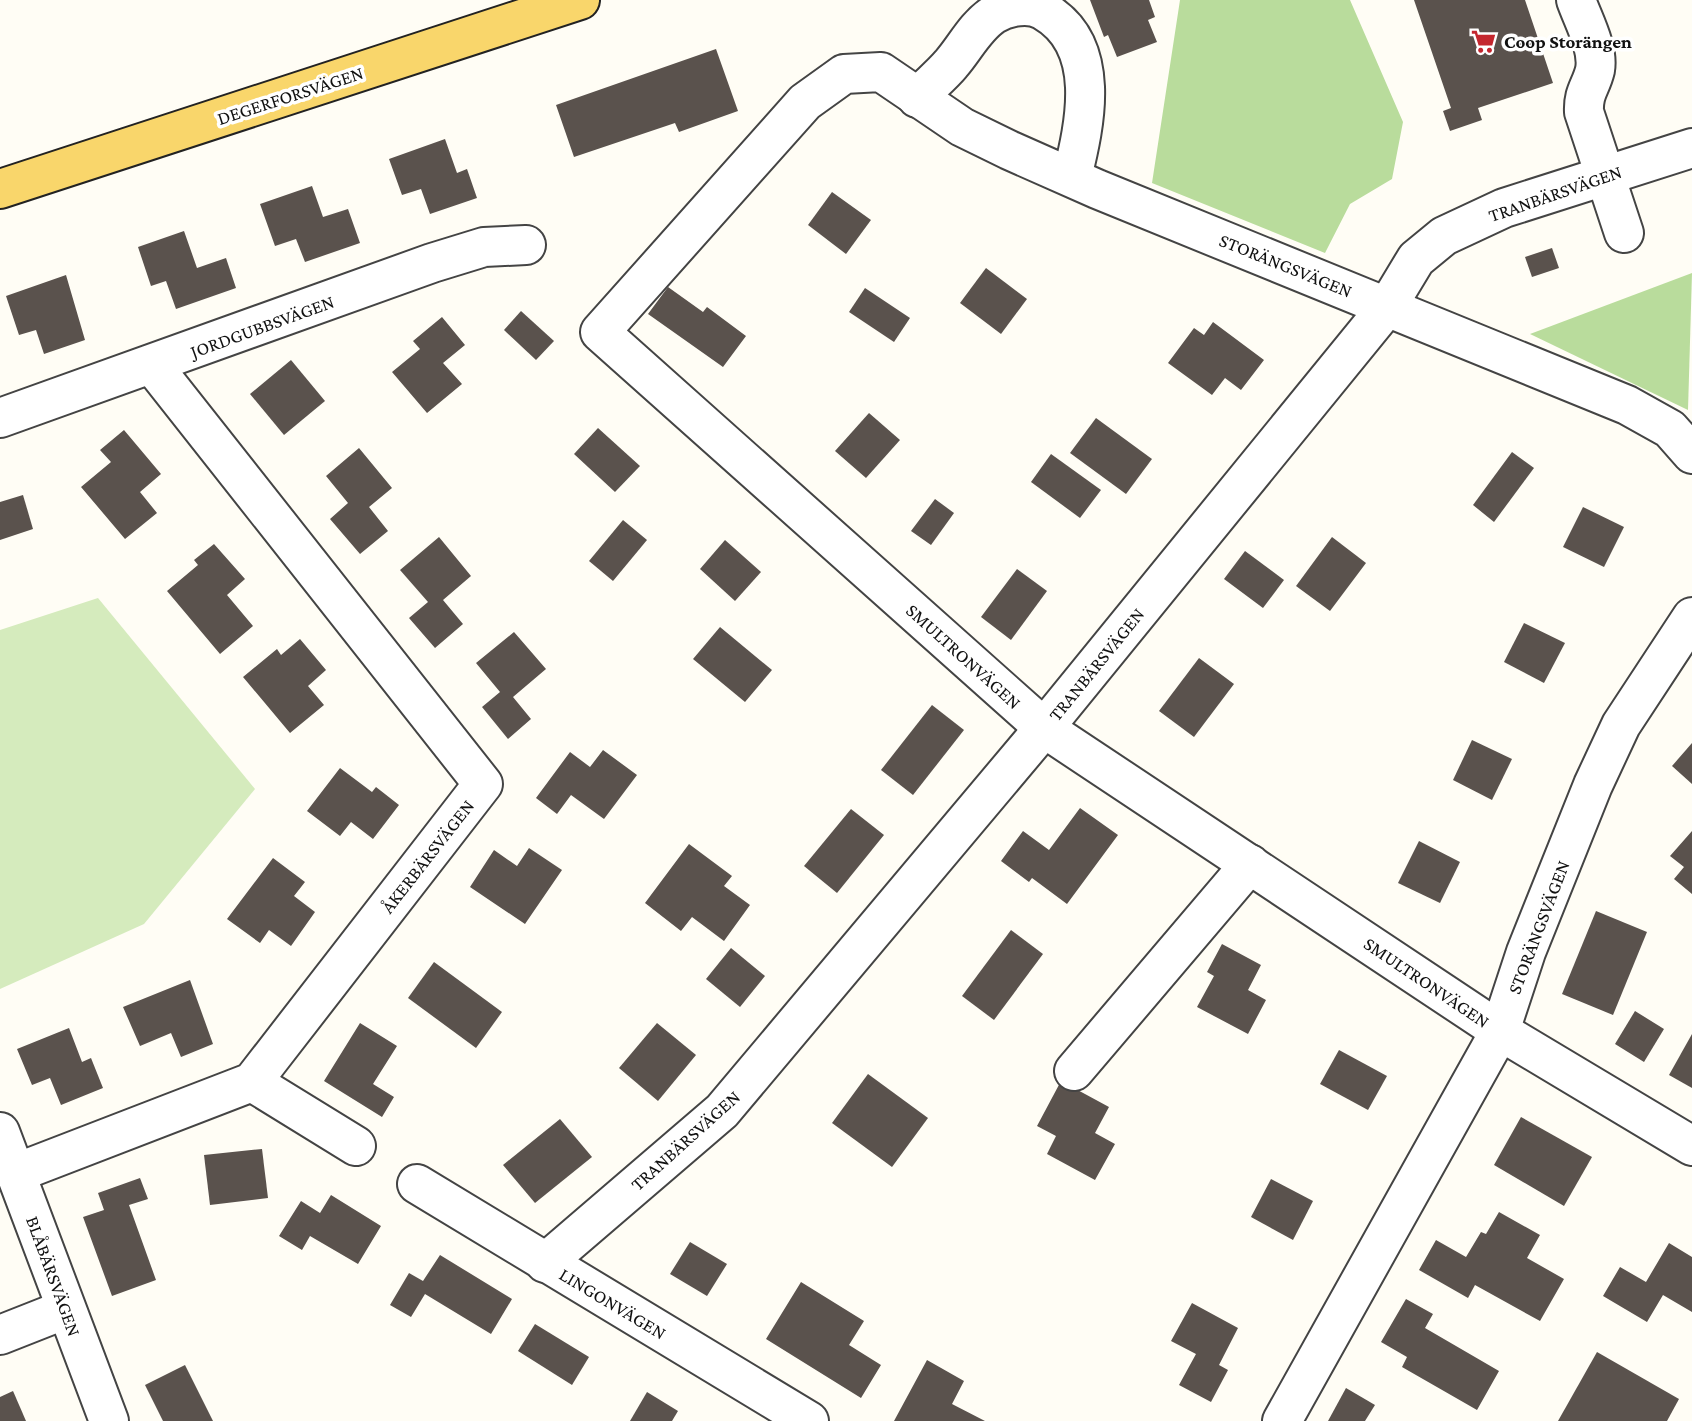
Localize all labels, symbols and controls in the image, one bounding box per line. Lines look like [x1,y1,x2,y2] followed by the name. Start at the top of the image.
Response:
[1470,27,1498,55] supermarket icon: Coop Storängen
[1504,31,1632,52] place label: Coop Storängen
[214,62,366,129] street label: DEGERFORSVÄGEN
[1486,161,1624,226] street label: TRANBÄRSVÄGEN
[1216,229,1355,302] street label: STORÄNGSVÄGEN
[186,291,337,363] street label: JORDGUBBSVÄGEN
[902,599,1025,713] street label: SMULTRONVÄGEN
[1044,604,1148,725] street label: TRANBÄRSVÄGEN
[377,795,478,917] street label: ÅKERBÄRSVÄGEN
[1503,857,1574,997] street label: STORÄNGSVÄGEN
[1360,933,1493,1032] street label: SMULTRONVÄGEN
[627,1086,744,1195] street label: TRANBÄRSVÄGEN
[22,1213,85,1339] street label: BLÅBÄRSVÄGEN
[556,1263,670,1344] street label: LINGONVÄGEN

